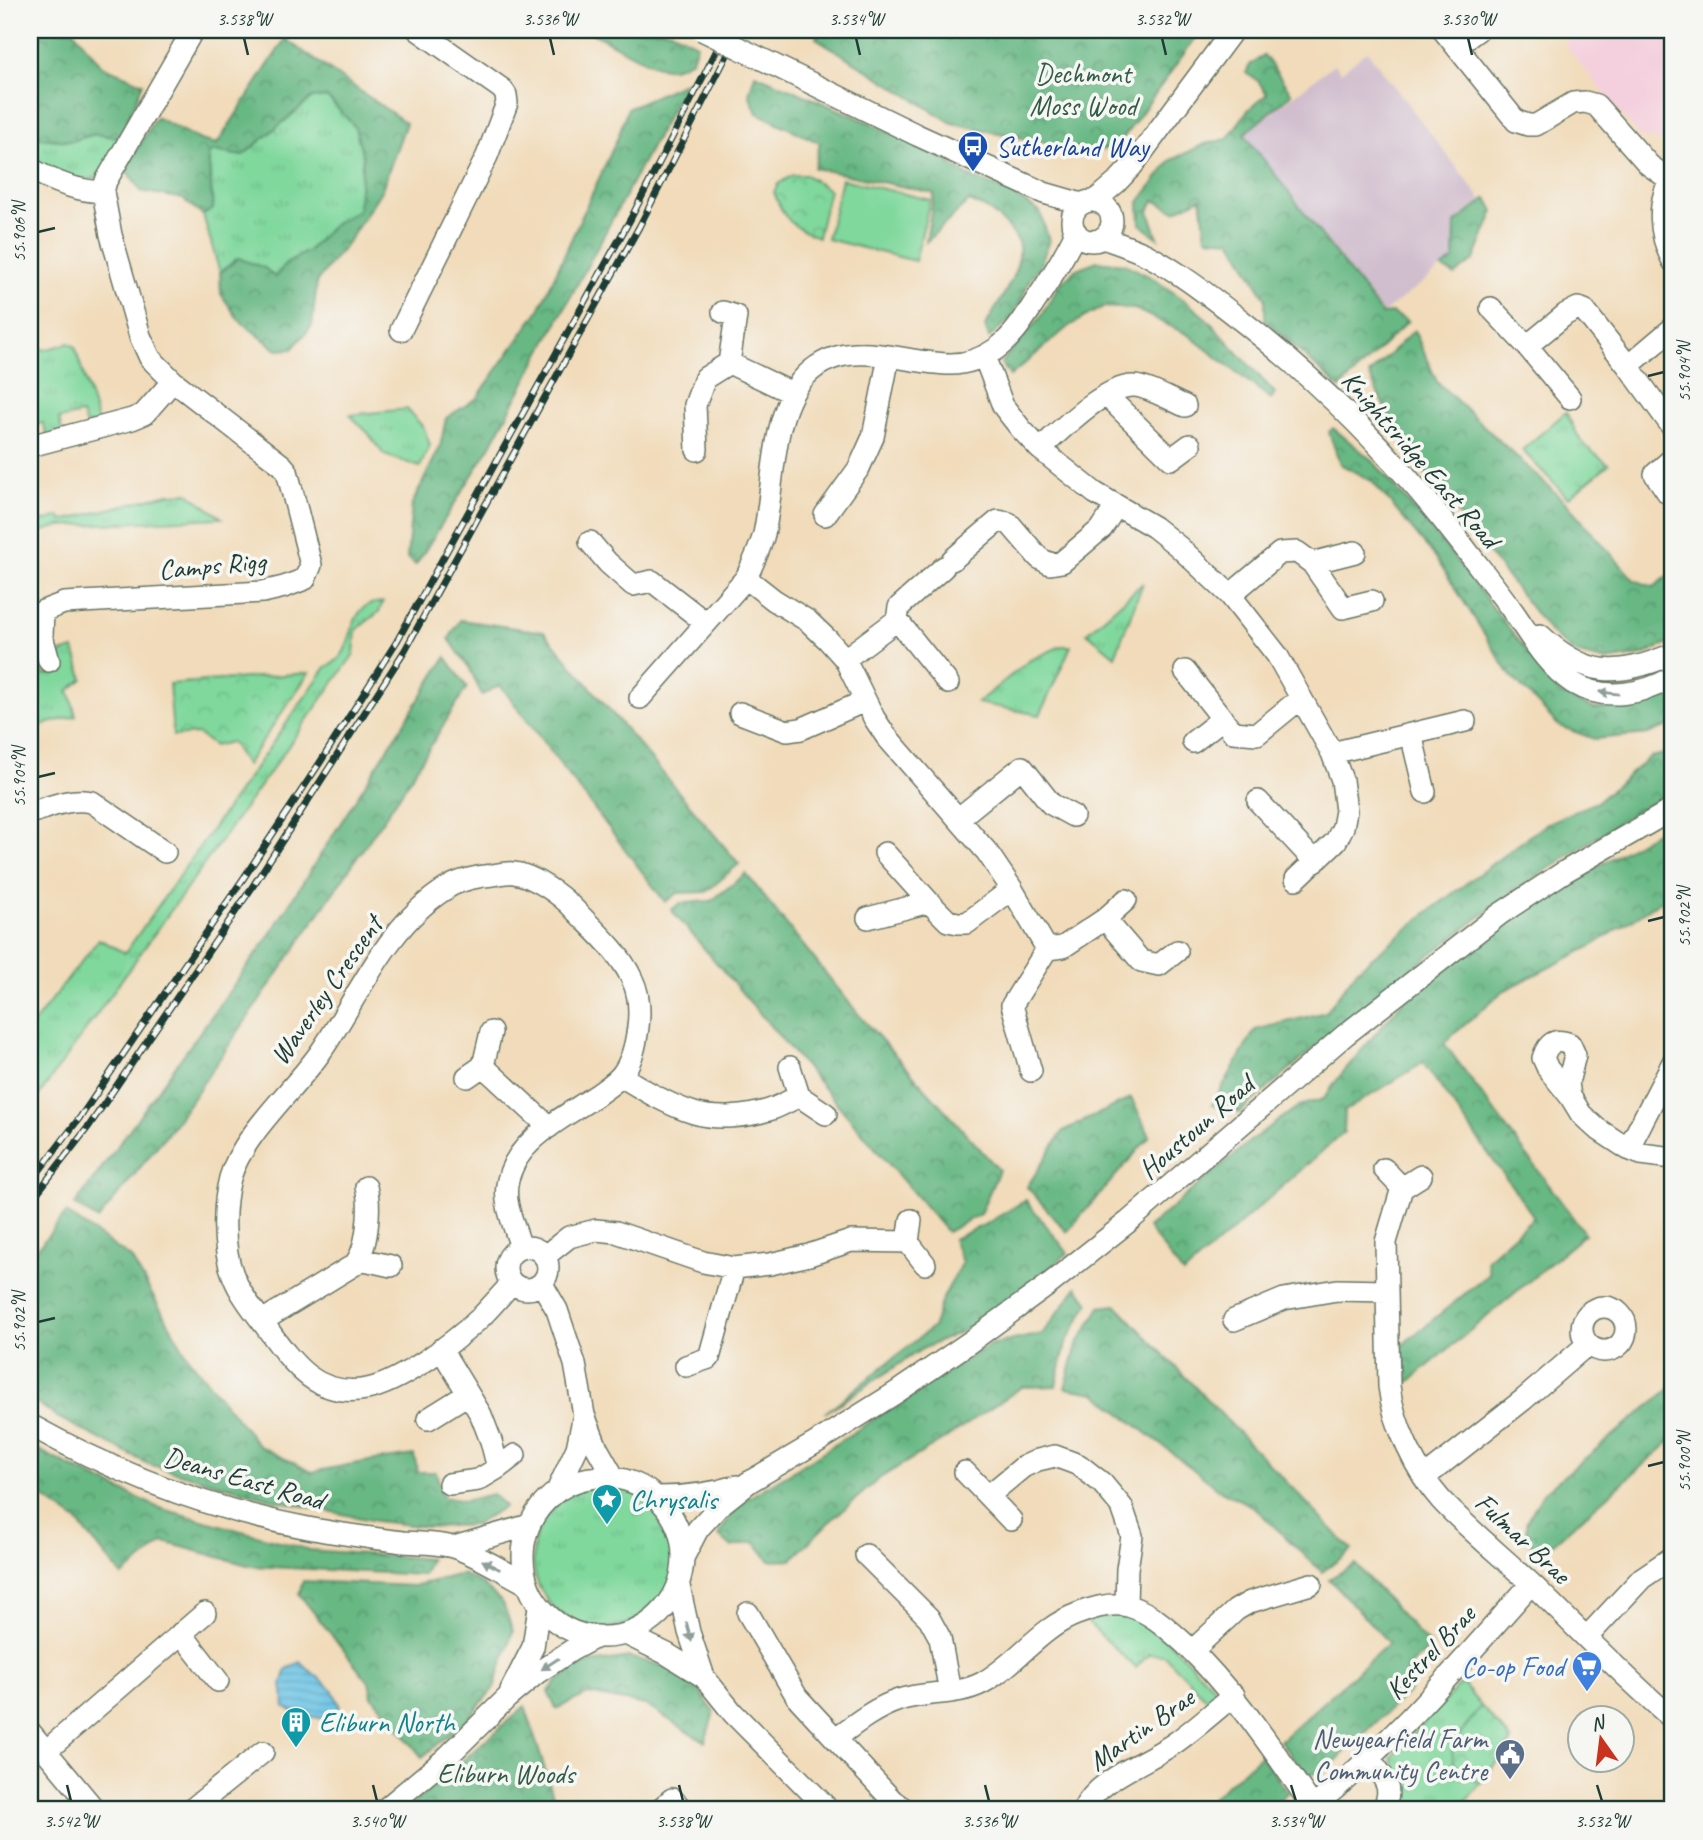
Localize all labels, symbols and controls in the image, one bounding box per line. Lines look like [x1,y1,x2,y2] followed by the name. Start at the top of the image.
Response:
[217,8,274,30] text: 3.538°W
[523,8,580,30] text: 3.536°W
[829,8,886,30] text: 3.534°W
[1135,8,1192,30] text: 3.532°W
[1441,8,1498,30] text: 3.530°W
[1030,56,1140,123] park label: Dechmont Moss Wood
[956,129,990,173] bus stop icon: Sutherland Way
[996,129,1151,164] place label: Sutherland Way
[8,199,30,262] text: 55.906°N
[1673,339,1695,402] text: 55.904°N
[1334,363,1510,558] street label: Knightsridge East Road
[157,543,269,587] street label: Camps Rigg
[1598,687,1620,698] one-way arrow
[8,744,30,807] text: 55.904°N
[1673,884,1695,947] text: 55.902°N
[262,906,392,1071] street label: Waverley Crescent
[1131,1065,1264,1187] street label: Houstoun Road
[8,1289,30,1352] text: 55.902°N
[1673,1429,1695,1492] text: 55.900°N
[160,1439,332,1519] street label: Deans East Road
[590,1482,624,1526] place icon: Chrysalis
[630,1482,720,1517] place label: Chrysalis
[1468,1485,1580,1592] street label: Fulmar Brae
[481,1559,501,1571] one-way arrow
[1377,1596,1484,1707] street label: Kestrel Brae
[685,1622,695,1643] one-way arrow
[1462,1649,1568,1684] place label: Co-op Food
[1570,1649,1604,1693] supermarket icon: Co-op Food
[541,1658,560,1671] one-way arrow
[1081,1679,1202,1778] street label: Martin Brae
[1566,1703,1636,1773] north arrow
[279,1705,313,1749] building icon: Eliburn North
[319,1705,457,1740] place label: Eliburn North
[1589,1710,1609,1737] text: N
[1313,1721,1489,1788] place label: Newyearfield Farm Community Centre
[1493,1737,1527,1781] public building icon: Newyearfield Farm Community Centre
[437,1756,577,1791] park label: Eliburn Woods
[44,1810,101,1832] text: 3.542°W
[350,1810,407,1832] text: 3.540°W
[656,1810,713,1832] text: 3.538°W
[962,1810,1019,1832] text: 3.536°W
[1269,1810,1326,1832] text: 3.534°W
[1575,1810,1632,1832] text: 3.532°W

